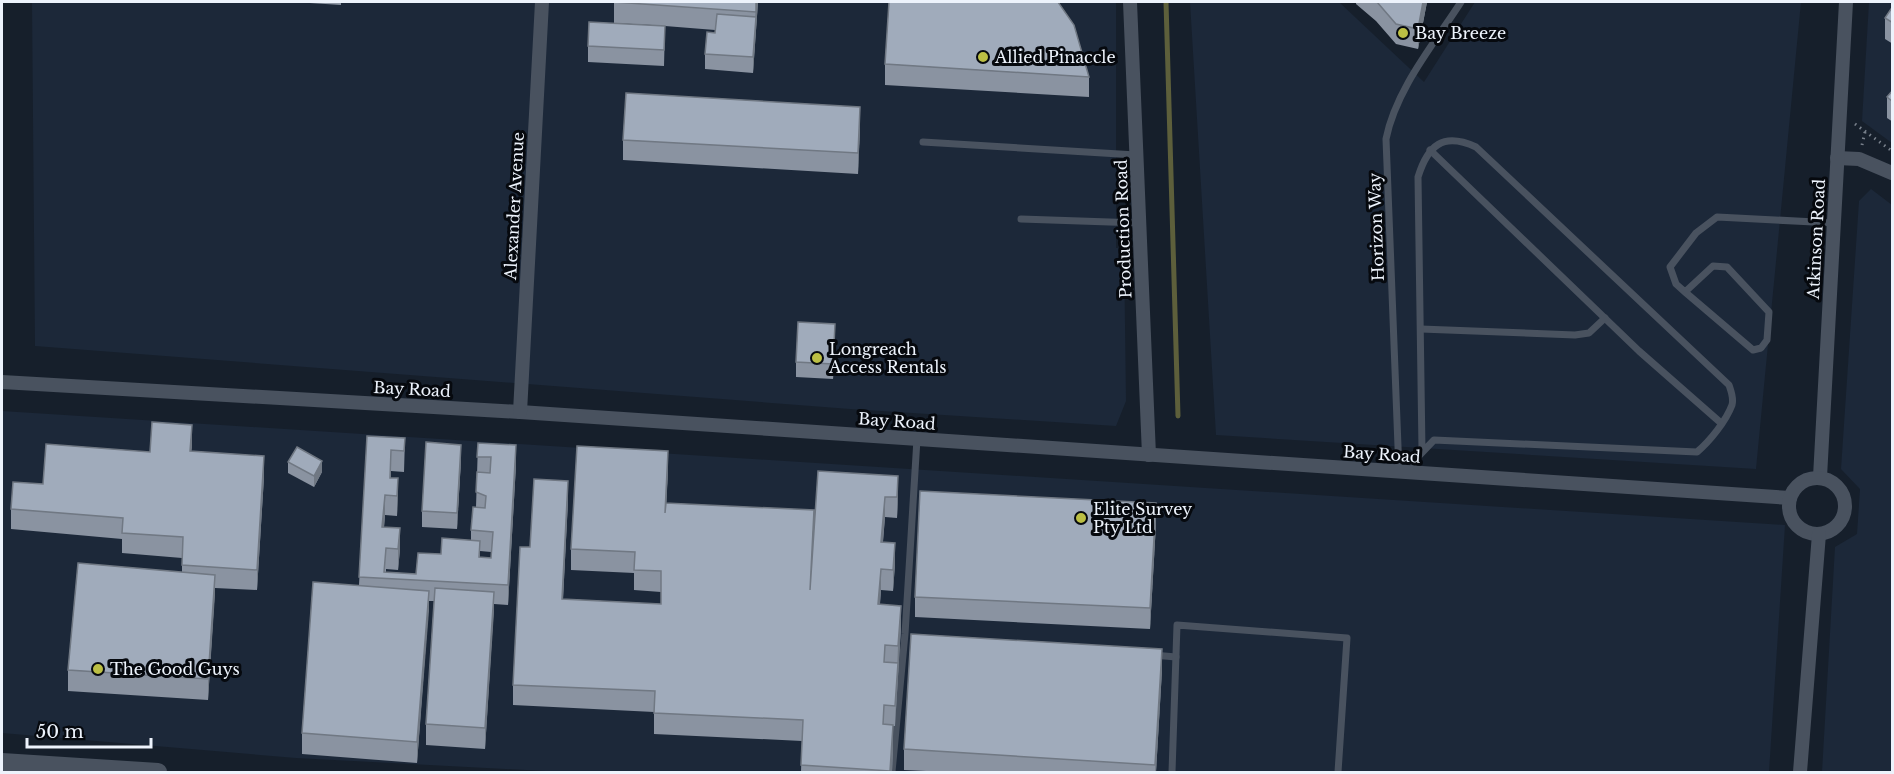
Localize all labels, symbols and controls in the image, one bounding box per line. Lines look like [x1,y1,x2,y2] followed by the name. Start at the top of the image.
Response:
[1415,23,1506,43] place label: Bay Breeze
[1396,26,1410,40] marker: Bay Breeze
[994,47,1116,67] place label: Allied Pinaccle
[976,50,990,64] marker: Allied Pinaccle
[500,131,528,282] street label: Alexander Avenue
[1111,159,1135,299] street label: Production Road
[1364,172,1388,282] street label: Horizon Way
[1803,178,1829,301] street label: Atkinson Road
[828,339,947,377] place label: Longreach Access Rentals
[810,351,824,365] marker: Longreach Access Rentals
[373,377,452,401] street label: Bay Road
[858,408,937,434] street label: Bay Road
[1343,441,1422,467] street label: Bay Road
[1093,499,1193,537] place label: Elite Survey Pty Ltd
[1074,511,1088,525] marker: Elite Survey Pty Ltd
[110,659,240,679] place label: The Good Guys
[91,662,105,676] marker: The Good Guys
[27,711,152,749] scale bar
[36,721,84,743] text: 50 m

